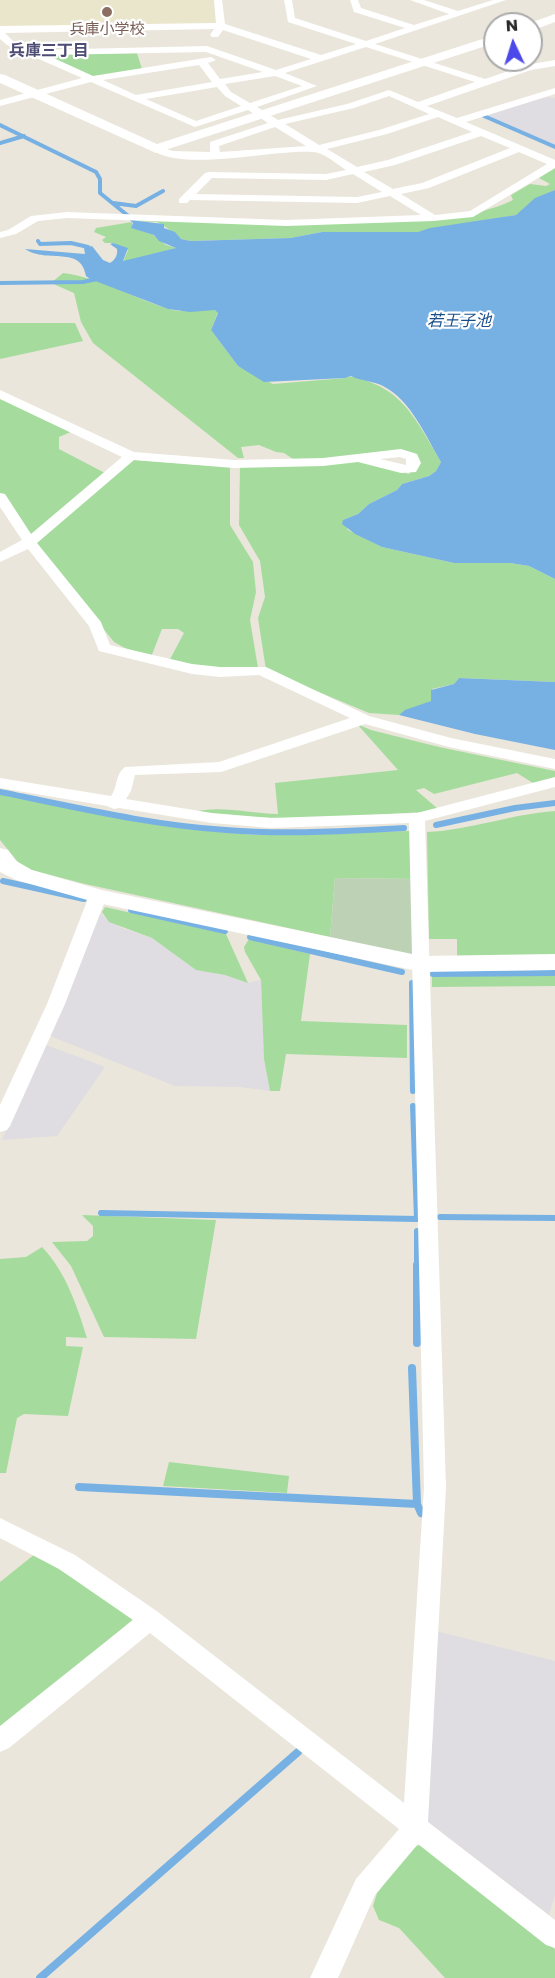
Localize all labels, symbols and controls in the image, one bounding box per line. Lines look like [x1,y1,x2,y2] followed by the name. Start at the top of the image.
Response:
[100,5,114,19] marker: 兵庫小学校
[483,12,543,72] north arrow
[505,14,519,37] text: N
[70,21,144,39] place label: 兵庫小学校
[9,42,89,62] district label: 兵庫三丁目
[427,312,491,332] water label: 若王子池

